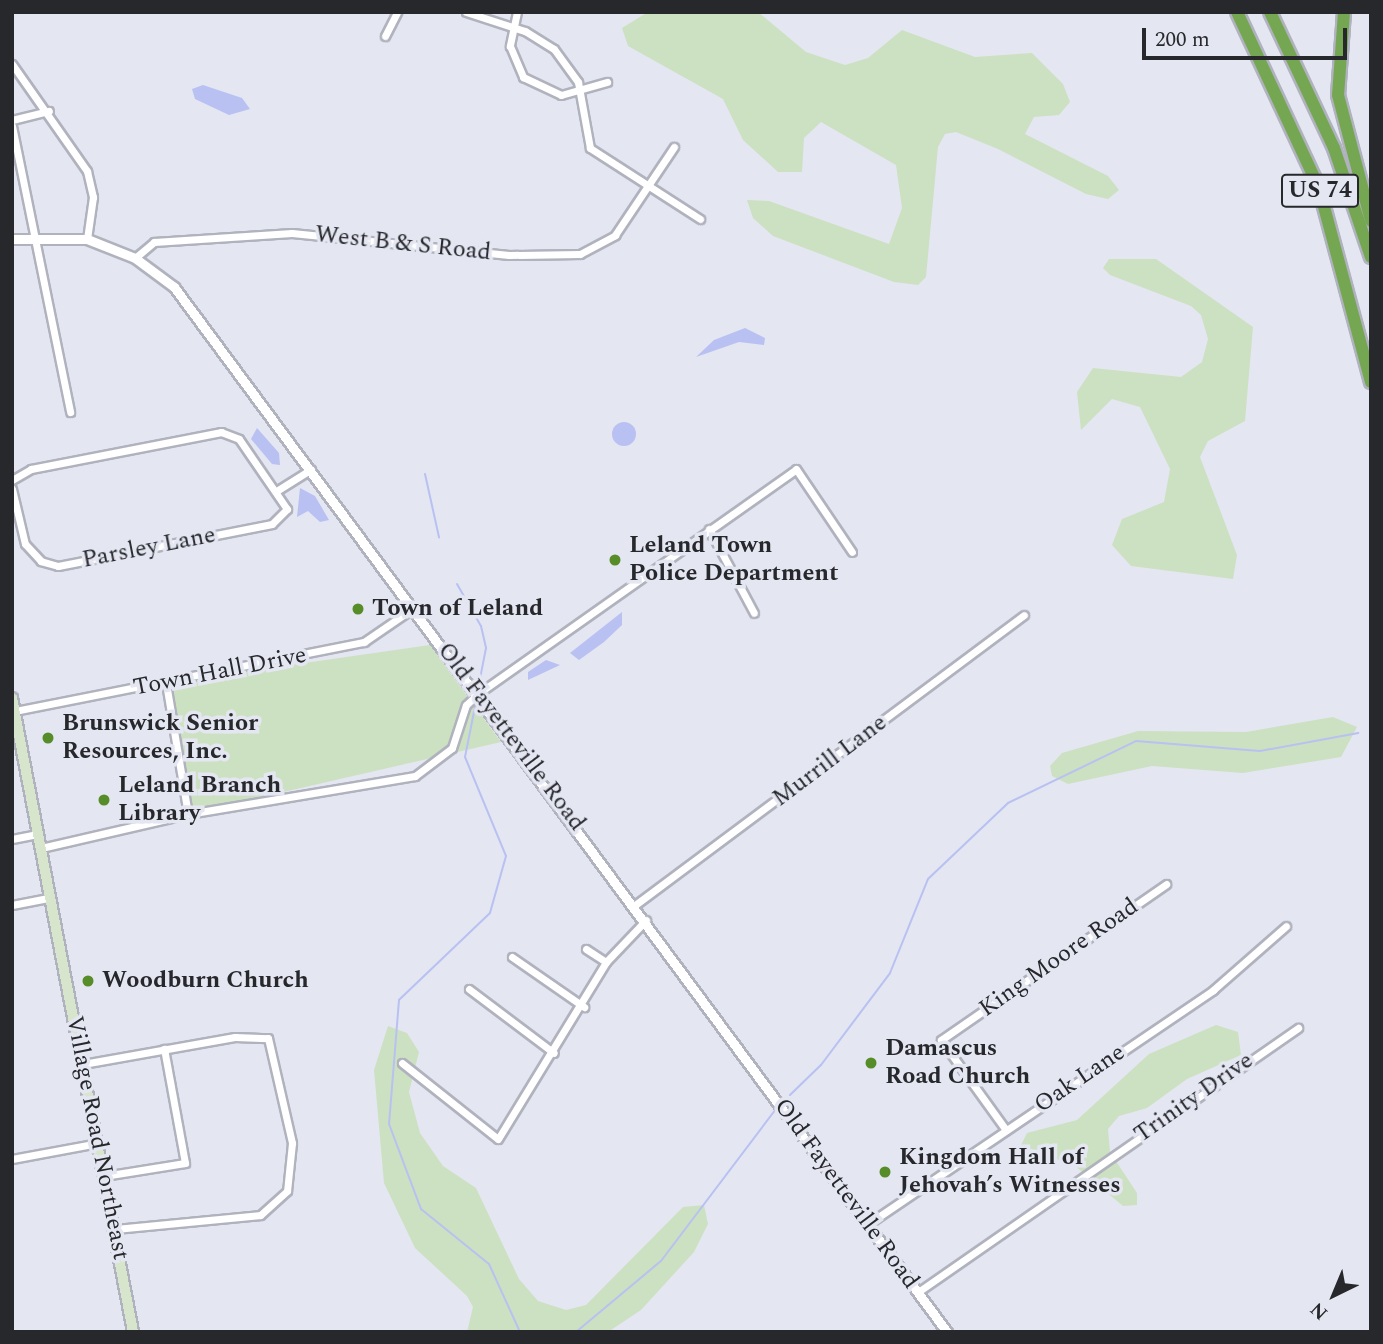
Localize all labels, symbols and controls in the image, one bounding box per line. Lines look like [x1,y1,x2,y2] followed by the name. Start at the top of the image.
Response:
[1145,14,1350,58] scale bar
[1155,24,1210,56] text: 200 m
[1280,172,1360,210] road number: US 74
[314,220,492,268] street label: West B & S Road
[80,521,218,575] street label: Parsley Lane
[629,532,838,588] place label: Leland Town Police Department
[607,552,623,568] marker: Leland Town Police Department
[372,595,543,623] place label: Town of Leland
[350,601,366,617] marker: Town of Leland
[431,637,591,837] street label: Old Fayetteville Road
[131,641,309,703] street label: Town Hall Drive
[767,709,893,813] street label: Murrill Lane
[62,710,258,766] place label: Brunswick Senior Resources, Inc.
[40,730,56,746] marker: Brunswick Senior Resources, Inc.
[118,772,281,828] place label: Leland Branch Library
[96,792,112,808] marker: Leland Branch Library
[974,892,1144,1024] street label: King Moore Road
[102,967,309,995] place label: Woodburn Church
[80,973,96,989] marker: Woodburn Church
[59,1014,135,1262] street label: Village Road Northeast
[885,1035,1030,1091] place label: Damascus Road Church
[1029,1038,1131,1120] street label: Oak Lane
[1129,1046,1259,1150] street label: Trinity Drive
[863,1055,879,1071] marker: Damascus Road Church
[767,1093,925,1295] street label: Old Fayetteville Road
[899,1144,1121,1200] place label: Kingdom Hall of Jehovah’s Witnesses
[877,1164,893,1180] marker: Kingdom Hall of Jehovah’s Witnesses
[1299,1260,1369,1330] north arrow
[1304,1295,1335,1327] text: N

